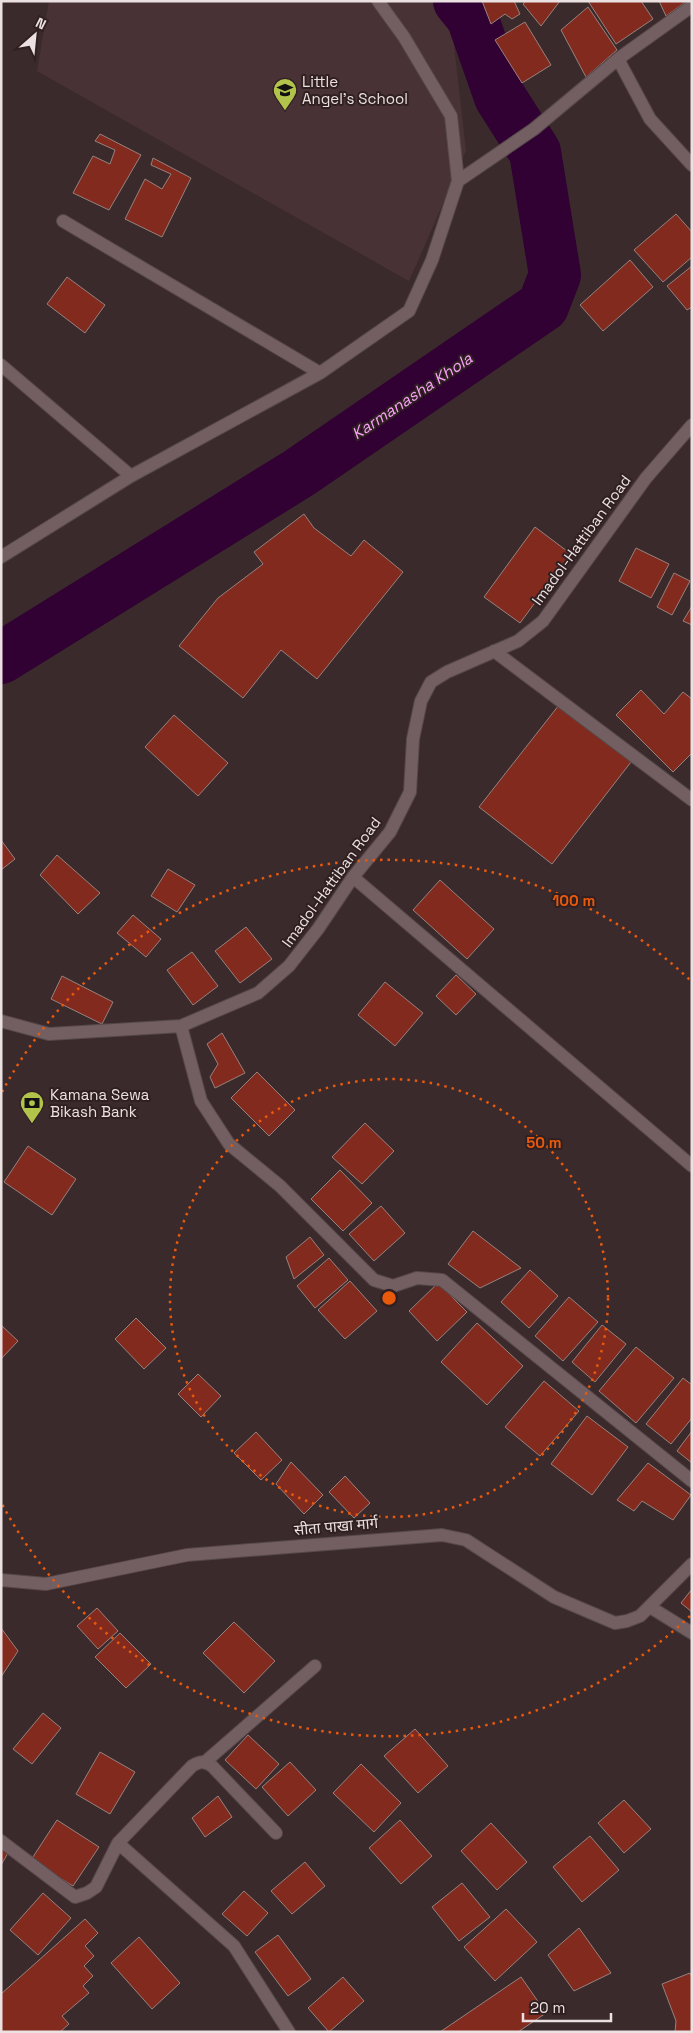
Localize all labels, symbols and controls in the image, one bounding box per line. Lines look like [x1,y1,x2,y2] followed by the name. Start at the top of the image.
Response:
[10,10,60,60] north arrow
[33,13,49,34] text: N
[302,72,408,108] place label: Little Angel's School
[272,77,298,111] school or university icon: Little Angel's School
[348,347,477,444] water label: Karmanasha Khola
[527,471,635,609] street label: Imadol-Hattiban Road
[277,813,385,951] street label: Imadol-Hattiban Road
[553,891,595,910] text: 100 m
[50,1085,150,1121] place label: Kamana Sewa Bikash Bank
[19,1090,45,1124] bank icon: Kamana Sewa Bikash Bank
[526,1133,562,1152] text: 50 m
[380,1289,398,1307] centre of rings
[293,1513,380,1539] street label: सीता पाखा मार्ग
[523,1990,610,2022] scale bar
[530,1998,565,2017] text: 20 m

